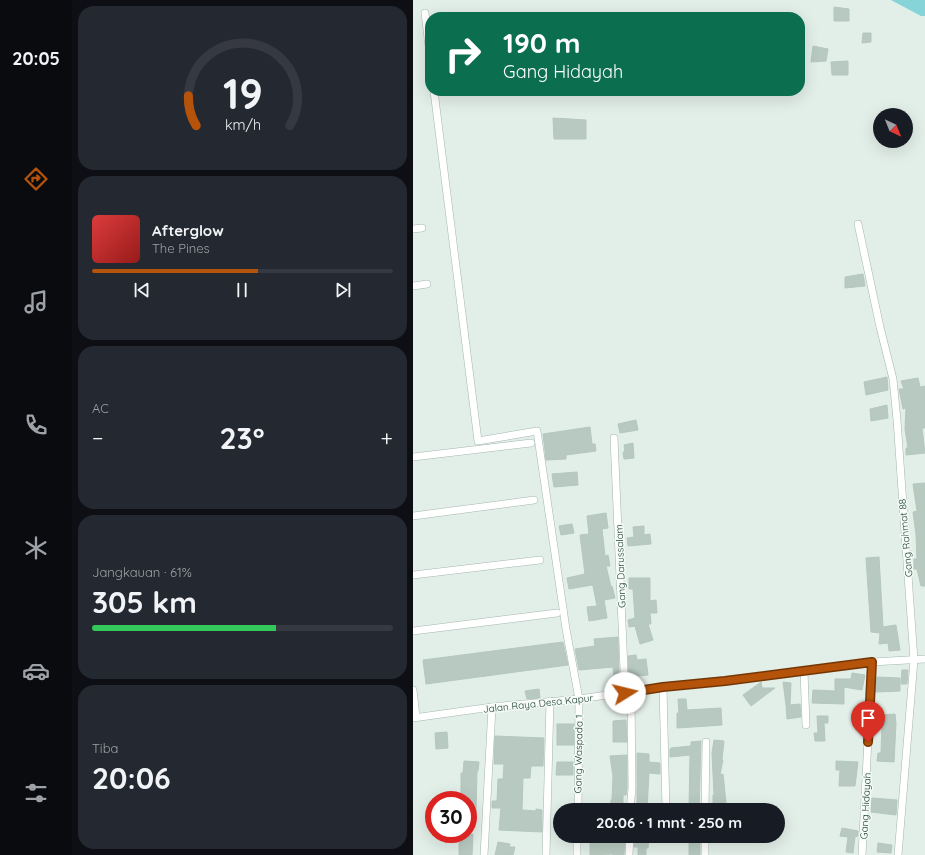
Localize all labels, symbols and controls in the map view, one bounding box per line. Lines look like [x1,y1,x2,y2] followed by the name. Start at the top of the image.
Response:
[503,25,581,60] text: 190 m
[437,28,489,80] icon: right
[12,47,60,70] text: 20:05
[503,60,623,83] text: Gang Hidayah
[223,67,262,119] text: 19
[873,108,913,148] north arrow
[873,108,913,148] map controls
[224,115,261,133] text: km/h
[22,165,50,193] icon: directions
[152,221,224,240] text: Afterglow
[152,240,210,256] text: The Pines
[131,279,153,301] icon: previous
[231,279,253,301] icon: pause
[332,279,354,301] icon: next
[22,288,50,316] icon: music
[92,400,109,416] text: AC
[22,411,50,439] icon: phone
[220,419,265,457] text: 23°
[92,424,103,452] text: −
[381,424,393,452] text: +
[896,498,915,578] street label: Gang Rahmat 88
[613,524,628,608] street label: Gang Darussalam
[22,534,50,562] icon: climate
[92,564,192,580] text: Jangkauan · 61%
[92,583,197,621] text: 305 km
[22,657,50,685] icon: car
[604,672,646,714] position arrow
[482,691,594,716] street label: Jalan Raya Desa Kapur
[851,701,885,742] pin
[857,707,879,729] icon: arrive
[571,714,586,794] street label: Gang Waspada 1
[92,740,118,756] text: Tiba
[92,759,171,797] text: 20:06
[857,772,874,840] street label: Gang Hidayah
[22,779,50,807] icon: filters
[425,791,477,843] speed limit sign: 30
[596,813,742,832] text: 20:06 · 1 mnt · 250 m

